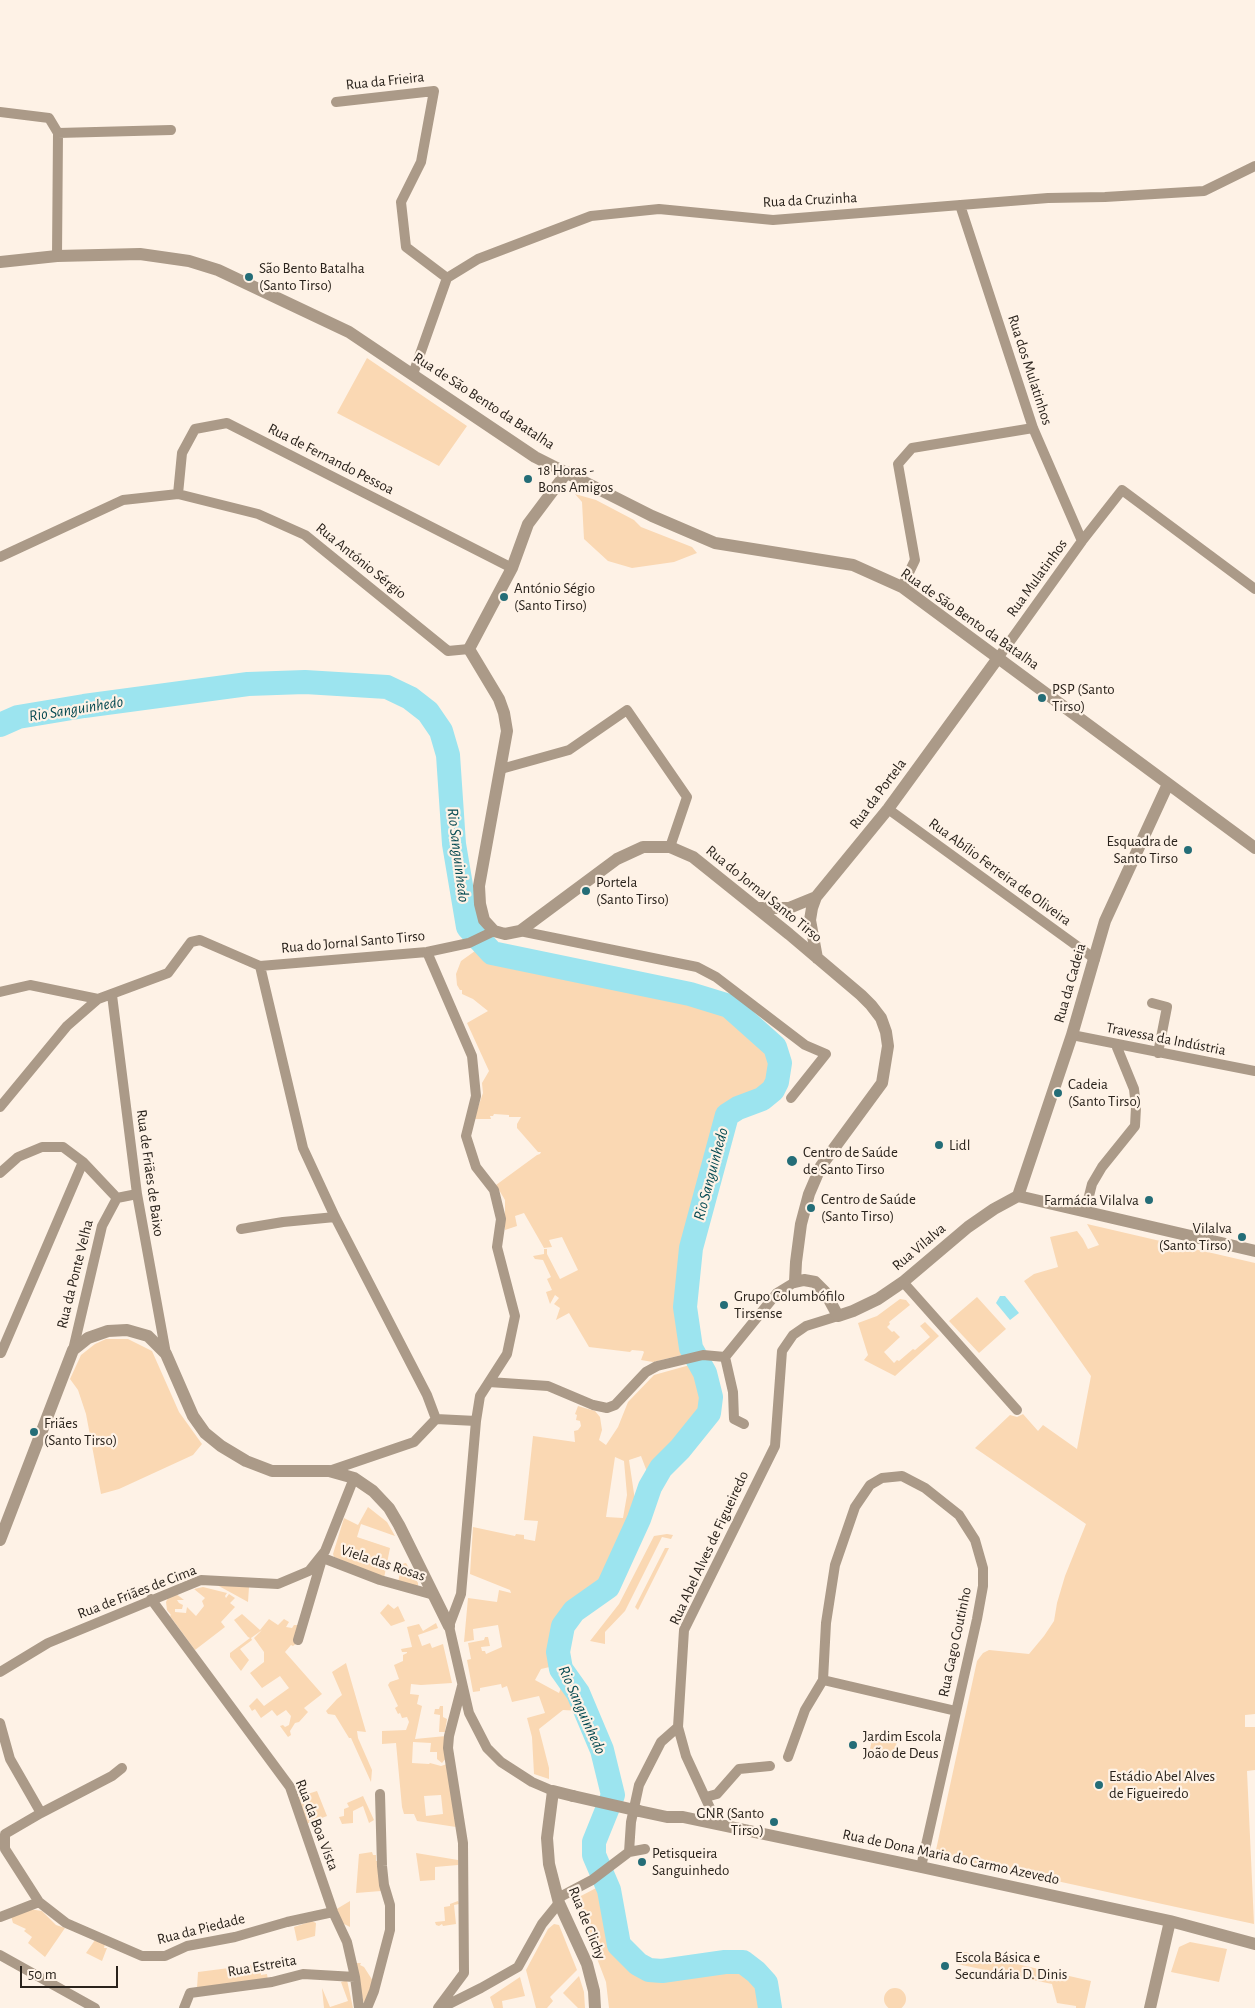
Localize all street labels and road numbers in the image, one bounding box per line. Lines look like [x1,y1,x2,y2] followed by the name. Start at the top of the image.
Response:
[345,68,425,94] street label: Rua da Frieira
[762,189,858,211] street label: Rua da Cruzinha
[1004,313,1056,427] street label: Rua dos Mulatinhos
[410,349,558,453] street label: Rua de São Bento da Batalha
[265,419,397,499] street label: Rua de Fernando Pessoa
[312,519,410,603] street label: Rua António Sérgio
[1003,536,1071,620] street label: Rua Mulatinhos
[897,564,1043,674] street label: Rua de São Bento da Batalha
[846,755,910,833] street label: Rua da Portela
[925,814,1075,930] street label: Rua Abílio Ferreira de Oliveira
[702,842,826,946] street label: Rua do Jornal Santo Tirso
[280,927,426,957] street label: Rua do Jornal Santo Tirso
[1050,941,1090,1025] street label: Rua da Cadeia
[1105,1019,1227,1059] street label: Travessa da Indústria
[132,1108,168,1238] street label: Rua de Friães de Baixo
[53,1218,97,1330] street label: Rua da Ponte Velha
[888,1219,950,1275] street label: Rua Vilalva
[665,1468,753,1628] street label: Rua Abel Alves de Figueiredo
[338,1541,428,1585] street label: Viela das Rosas
[75,1561,199,1623] street label: Rua de Friães de Cima
[935,1585,975,1699] street label: Rua Gago Coutinho
[291,1777,343,1873] street label: Rua da Boa Vista
[841,1825,1061,1889] street label: Rua de Dona Maria do Carmo Azevedo
[564,1884,610,1962] street label: Rua de Clichy
[155,1909,247,1949] street label: Rua da Piedade
[226,1951,298,1981] street label: Rua Estreita

